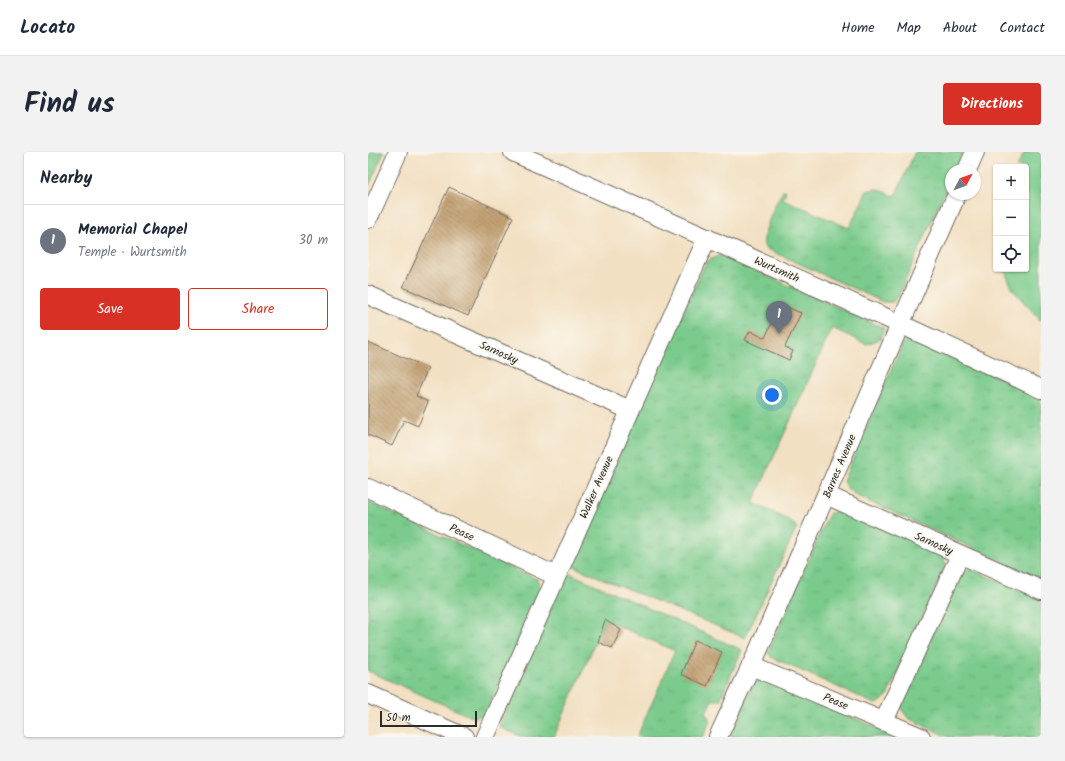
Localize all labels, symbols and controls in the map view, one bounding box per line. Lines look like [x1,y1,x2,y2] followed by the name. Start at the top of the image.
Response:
[20,13,75,43] text: Locato
[841,17,875,39] text: Home
[897,17,921,39] text: Map
[943,17,977,39] text: About
[999,17,1045,39] text: Contact
[24,82,115,127] text: Find us
[943,83,1041,125] button: Directions
[945,164,981,200] north arrow
[993,164,1029,272] map controls
[993,164,1029,200] button: +
[40,165,92,192] text: Nearby
[993,200,1029,236] button: −
[78,218,187,242] text: Memorial Chapel
[51,230,55,251] text: 1
[299,230,328,251] text: 30 m
[993,236,1029,272] button: locate
[78,242,187,263] text: Temple · Wurtsmith
[751,252,802,288] street label: Wurtsmith
[40,288,180,330] button: Save
[188,288,328,330] button: Share
[766,301,792,334] pin: 1
[476,336,522,370] street label: Sarnosky
[762,385,782,405] your location
[818,431,862,501] street label: Barnes Avenue
[575,453,619,522] street label: Walker Avenue
[446,519,477,547] street label: Pease
[911,527,957,561] street label: Sarnosky
[820,689,851,715] street label: Pease
[380,709,477,728] scale bar
[386,709,411,727] text: 50 m

